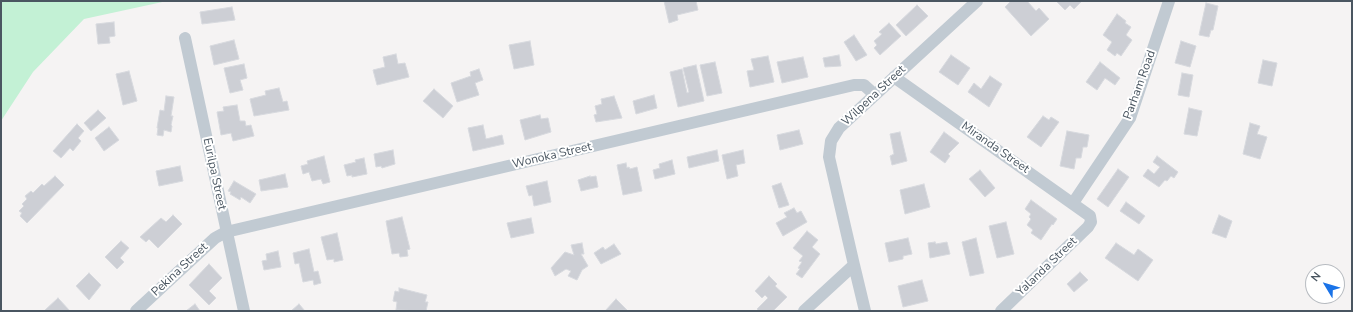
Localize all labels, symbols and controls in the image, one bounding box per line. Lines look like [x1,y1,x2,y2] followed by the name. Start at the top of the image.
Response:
[1121,49,1159,121] street label: Parham Road
[839,63,909,129] street label: Wilpena Street
[958,119,1032,177] street label: Miranda Street
[199,137,229,211] street label: Eurilpa Street
[511,140,593,172] street label: Wonoka Street
[1014,235,1080,299] street label: Yalanda Street
[149,240,211,300] street label: Pekina Street
[1305,264,1345,304] north arrow
[1307,269,1324,285] text: N

